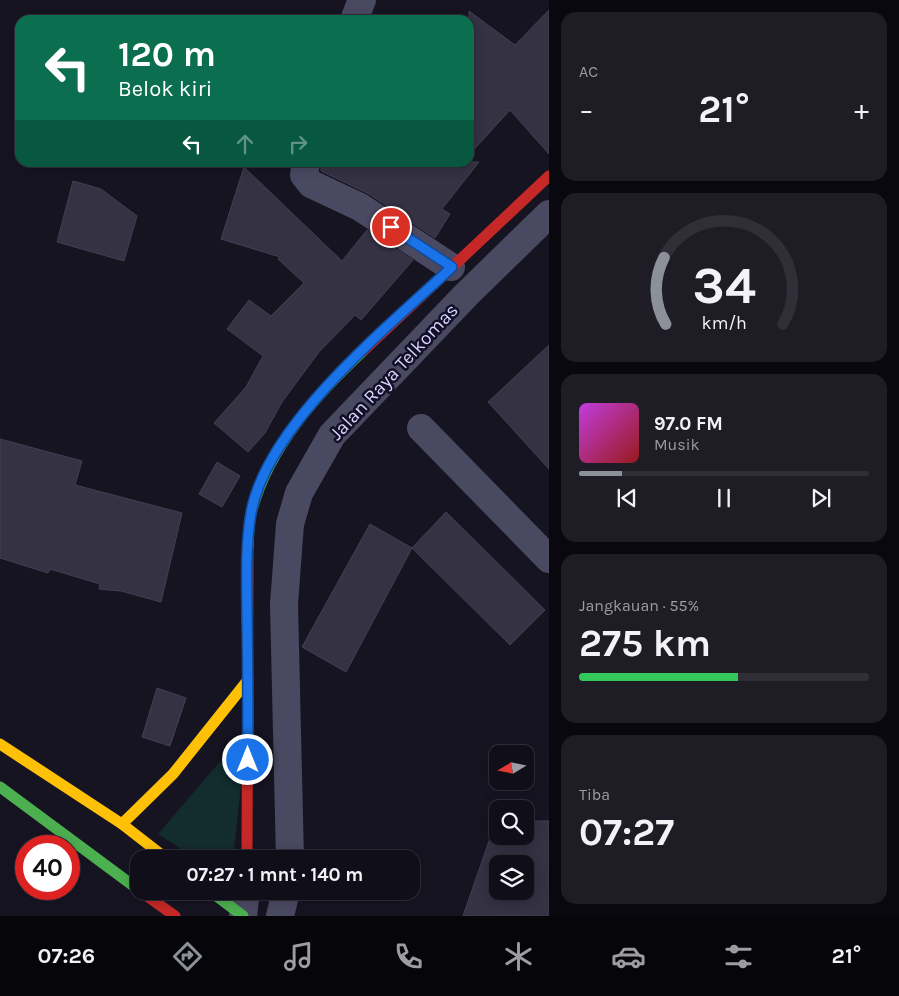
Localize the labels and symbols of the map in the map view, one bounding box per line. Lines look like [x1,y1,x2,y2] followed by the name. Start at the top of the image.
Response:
[370,206,412,248] pin
[325,299,463,445] street label: Jalan Raya Telkomas
[221,733,273,785] position arrow
[489,745,534,790] north arrow
[15,835,80,900] speed limit sign: 40

